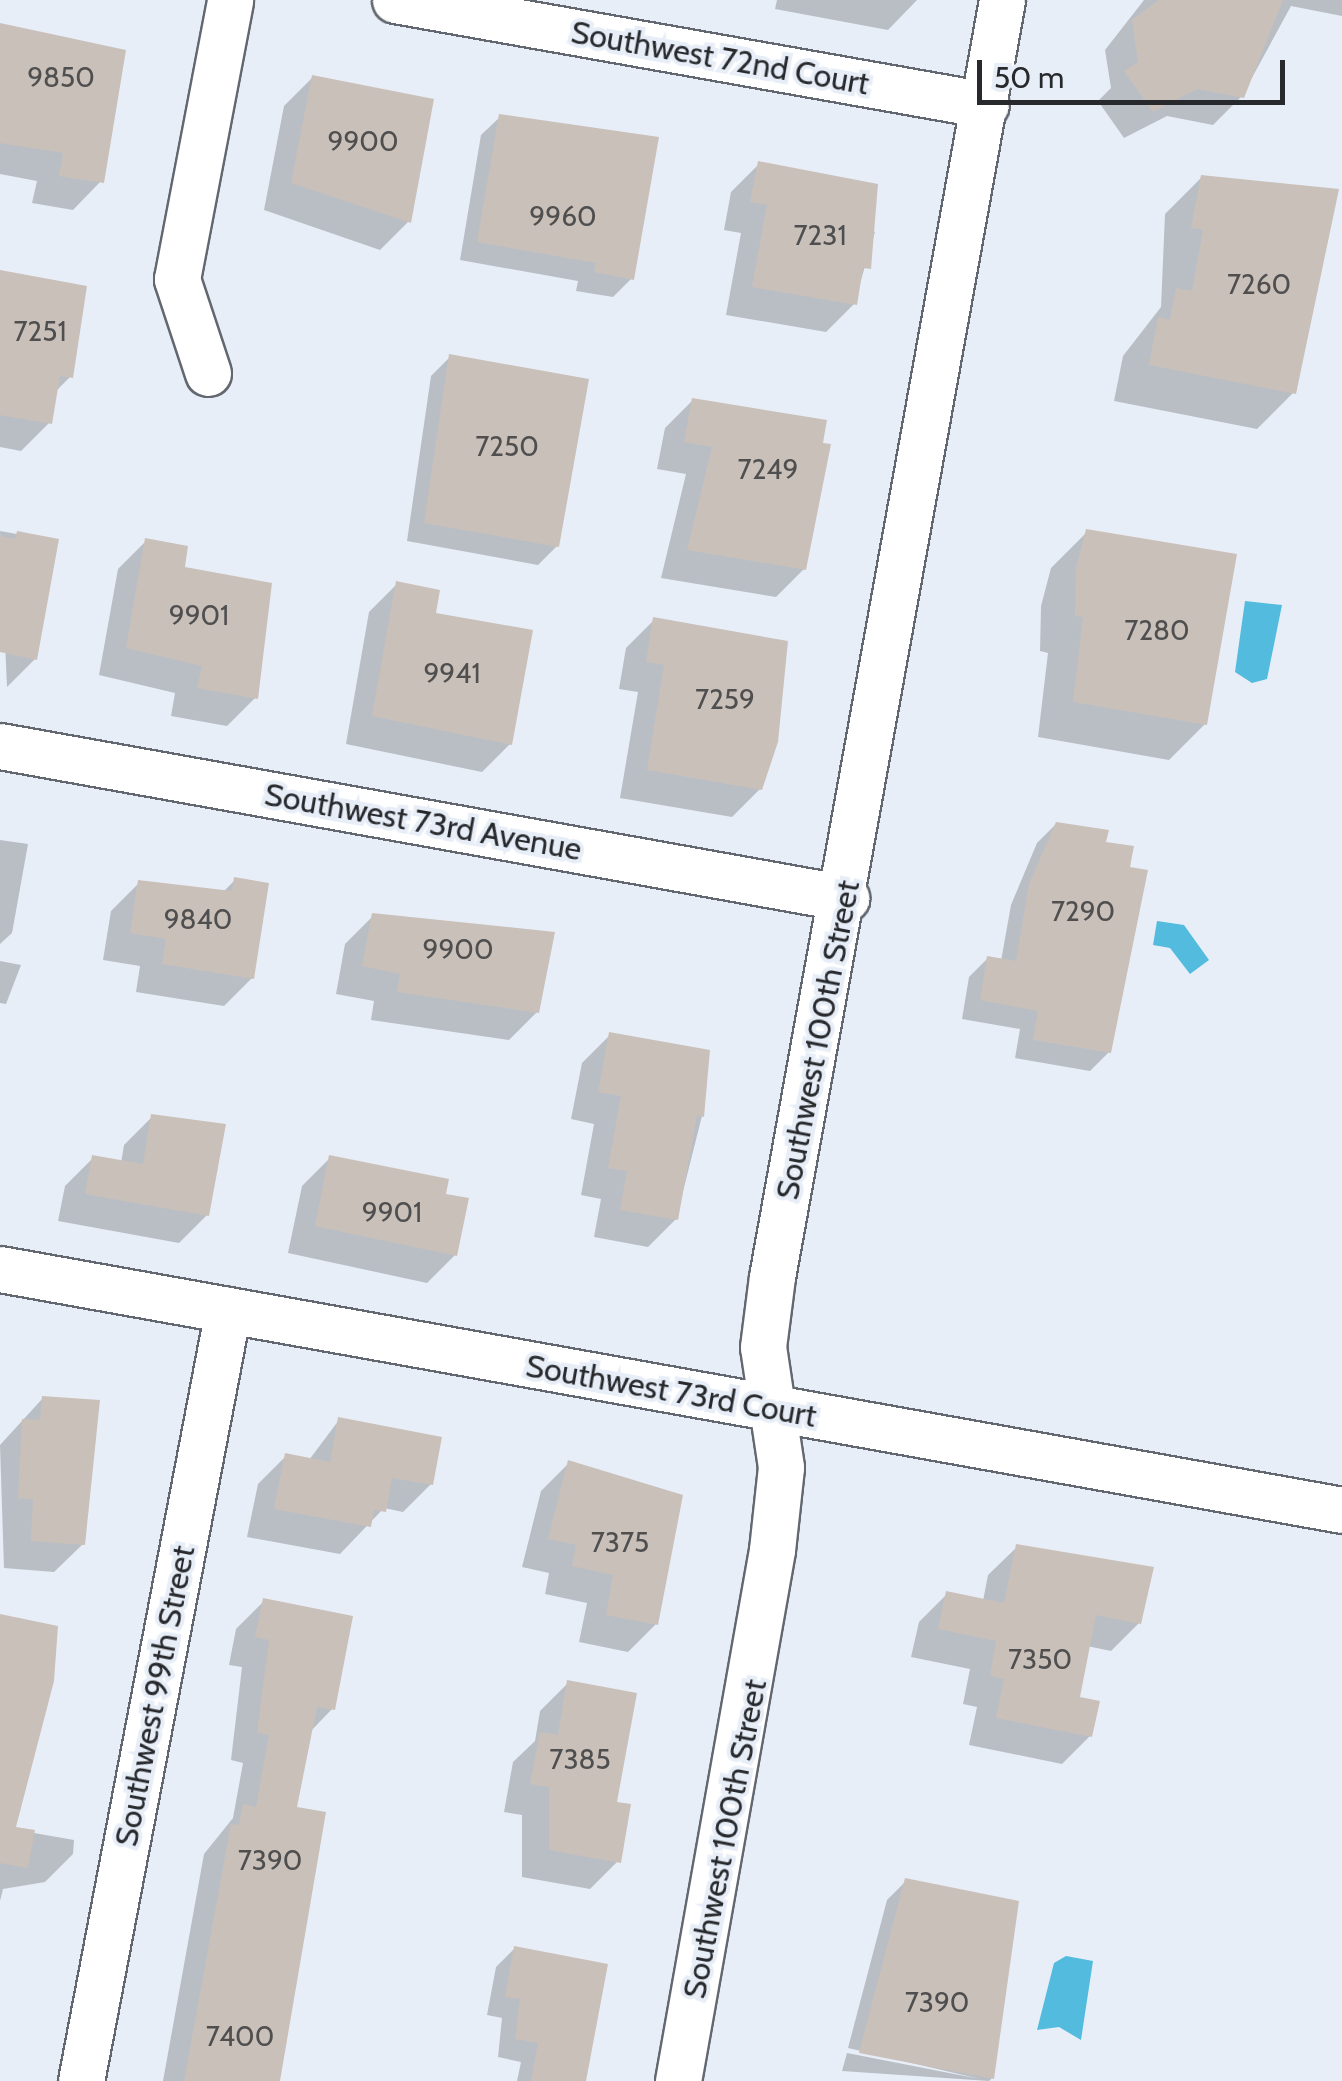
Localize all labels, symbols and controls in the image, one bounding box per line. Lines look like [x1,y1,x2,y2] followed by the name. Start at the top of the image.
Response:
[568,13,872,103] street label: Southwest 72nd Court
[982,40,1290,102] scale bar
[994,59,1064,96] text: 50 m
[27,60,95,94] house number: 9850
[328,124,398,158] house number: 9900
[529,199,597,233] house number: 9960
[793,218,847,252] house number: 7231
[1227,267,1291,301] house number: 7260
[13,314,67,348] house number: 7251
[475,429,539,463] house number: 7250
[738,452,798,486] house number: 7249
[169,598,229,632] house number: 9901
[1124,613,1190,647] house number: 7280
[423,656,481,690] house number: 9941
[695,682,755,716] house number: 7259
[262,775,584,869] street label: Southwest 73rd Avenue
[768,877,868,1203] street label: Southwest 100th Street
[1051,894,1115,928] house number: 7290
[164,902,232,936] house number: 9840
[423,932,493,966] house number: 9900
[362,1195,422,1229] house number: 9901
[523,1347,819,1435] street label: Southwest 73rd Court
[591,1525,649,1559] house number: 7375
[107,1542,203,1850] street label: Southwest 99th Street
[1008,1642,1072,1676] house number: 7350
[675,1676,775,2002] street label: Southwest 100th Street
[549,1742,611,1776] house number: 7385
[238,1843,302,1877] house number: 7390
[905,1985,969,2019] house number: 7390
[206,2019,274,2053] house number: 7400

